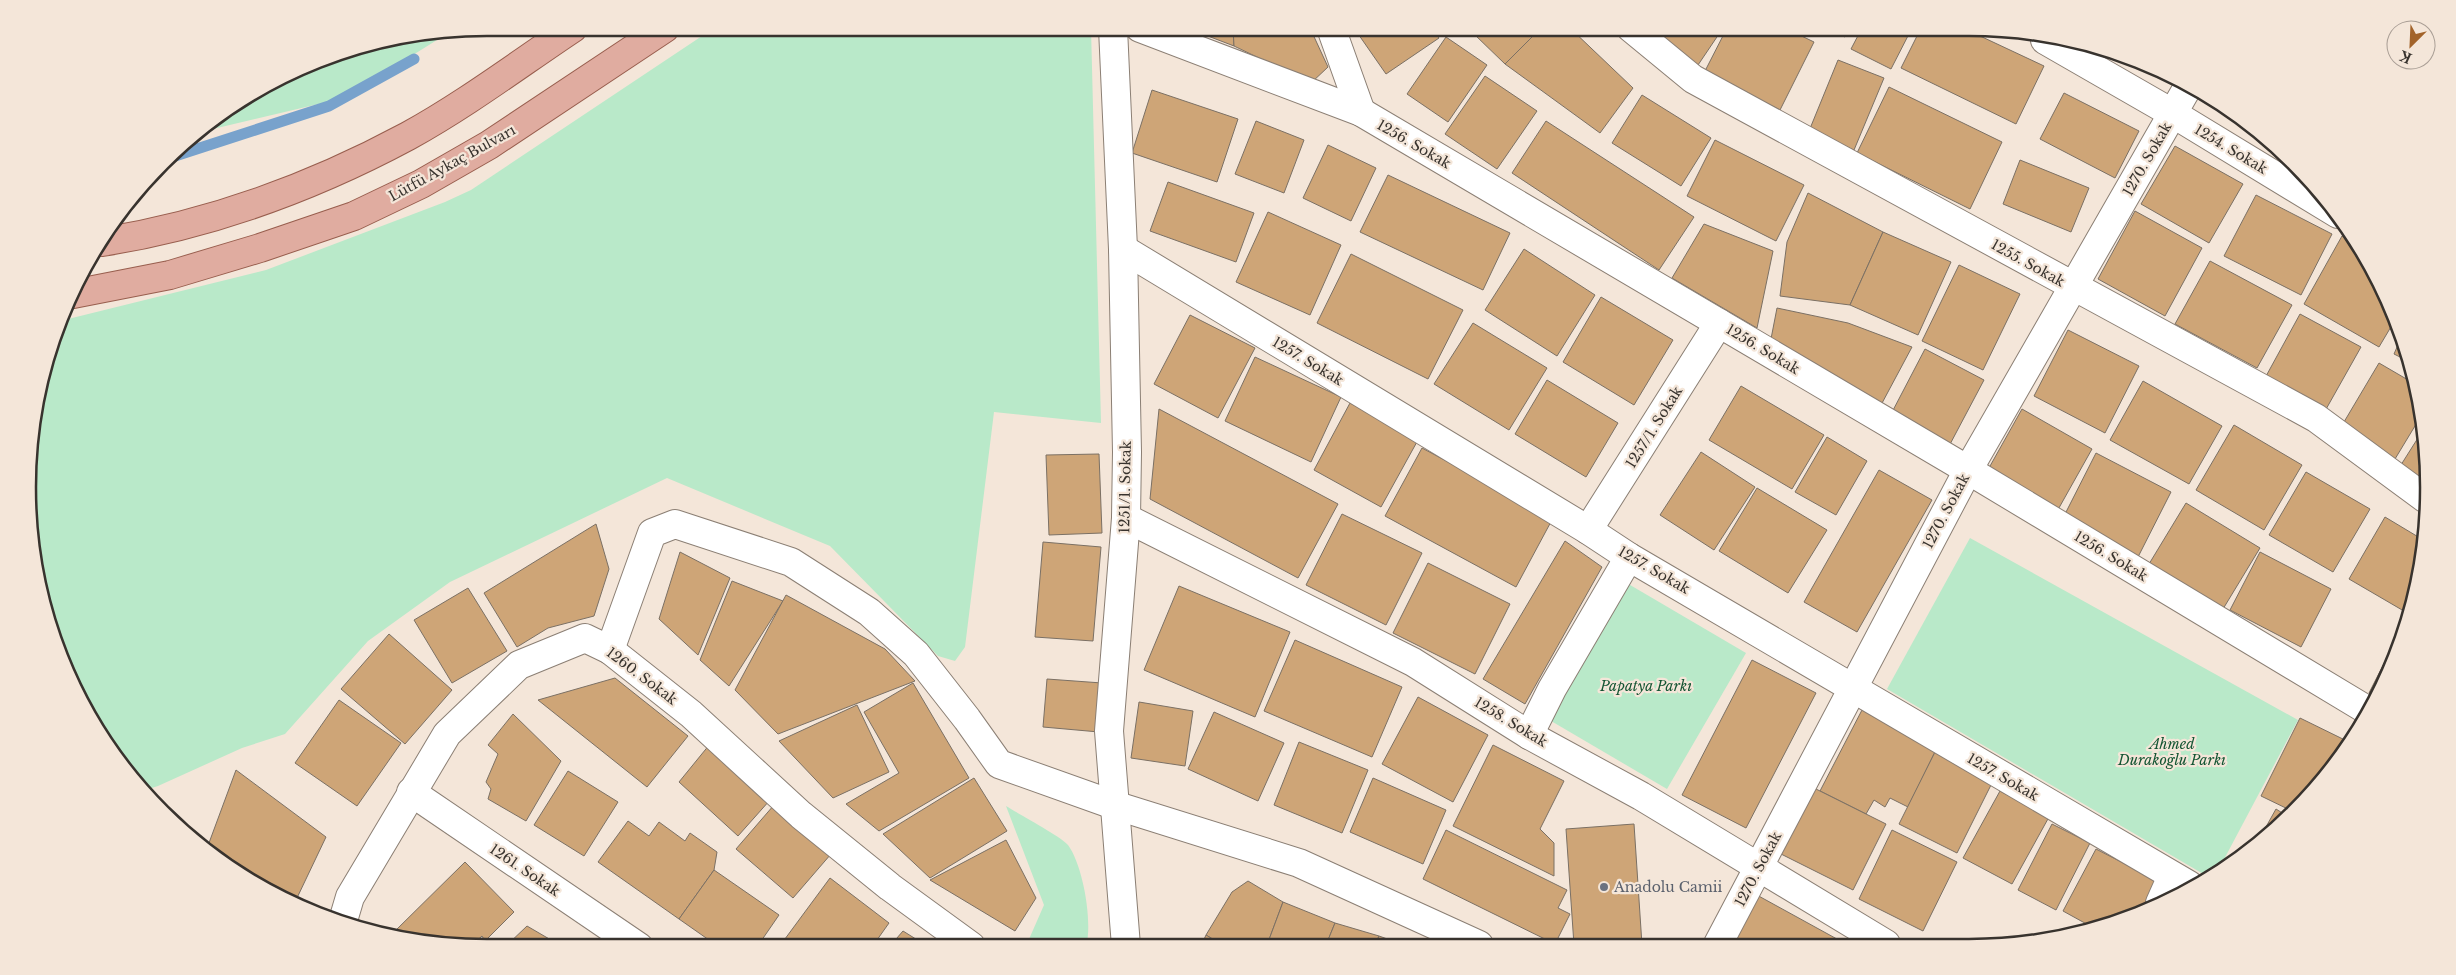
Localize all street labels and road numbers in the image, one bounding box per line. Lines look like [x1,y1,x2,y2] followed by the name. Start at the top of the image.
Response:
[1374,116,1455,173] street label: 1256. Sokak
[2119,118,2176,199] street label: 1270. Sokak
[2191,120,2271,178] street label: 1254. Sokak
[385,121,519,205] street label: Lütfü Aykaç Bulvarı
[1988,235,2068,291] street label: 1255. Sokak
[1723,320,1803,378] street label: 1256. Sokak
[1269,333,1347,389] street label: 1257. Sokak
[1622,382,1687,471] street label: 1257/1. Sokak
[1115,440,1135,533] street label: 1251/1. Sokak
[1919,470,1973,552] street label: 1270. Sokak
[2071,527,2151,585] street label: 1256. Sokak
[1615,542,1693,598] street label: 1257. Sokak
[603,643,681,709] street label: 1260. Sokak
[1471,693,1551,751] street label: 1258. Sokak
[1964,749,2042,805] street label: 1257. Sokak
[1731,828,1785,910] street label: 1270. Sokak
[486,840,564,900] street label: 1261. Sokak

